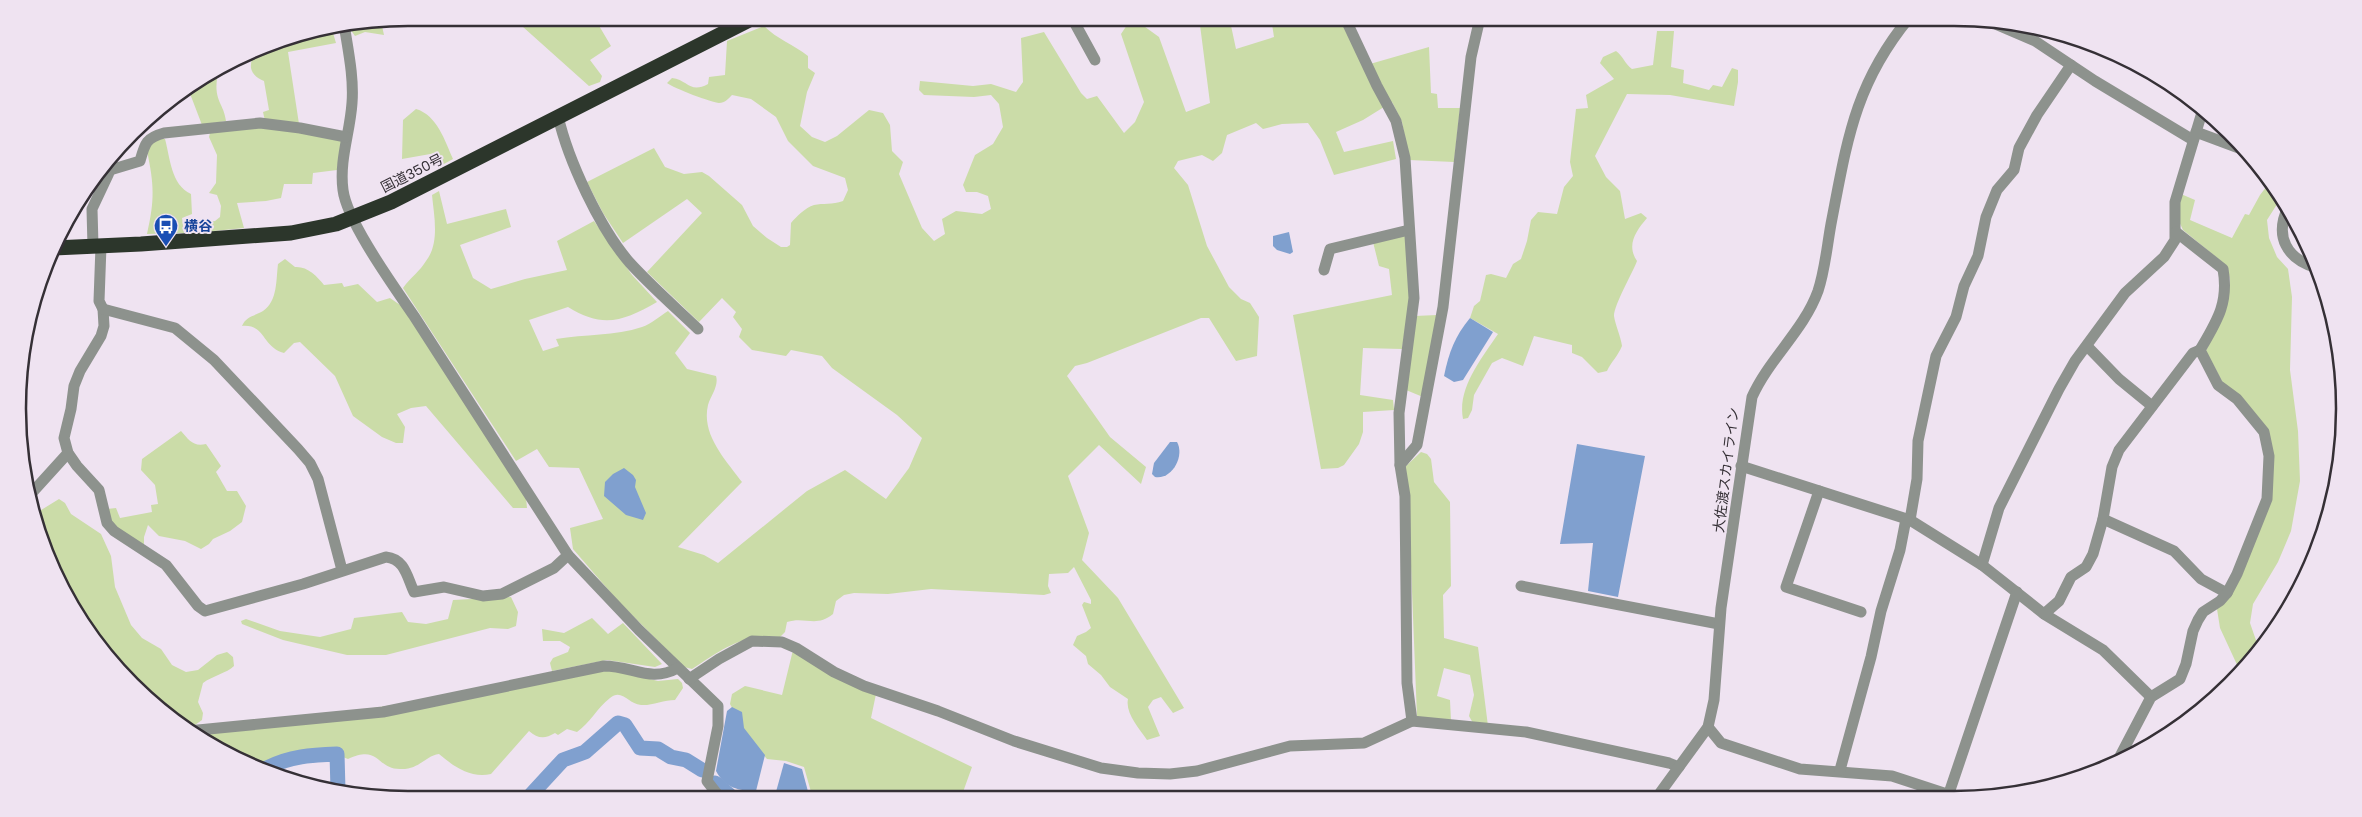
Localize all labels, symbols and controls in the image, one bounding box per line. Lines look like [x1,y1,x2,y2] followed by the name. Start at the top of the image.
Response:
[377,149,447,197] street label: 国道350号
[153,213,179,247] bus stop icon: 横谷
[184,216,213,236] place label: 横谷
[1708,406,1744,534] street label: 大佐渡スカイライン

